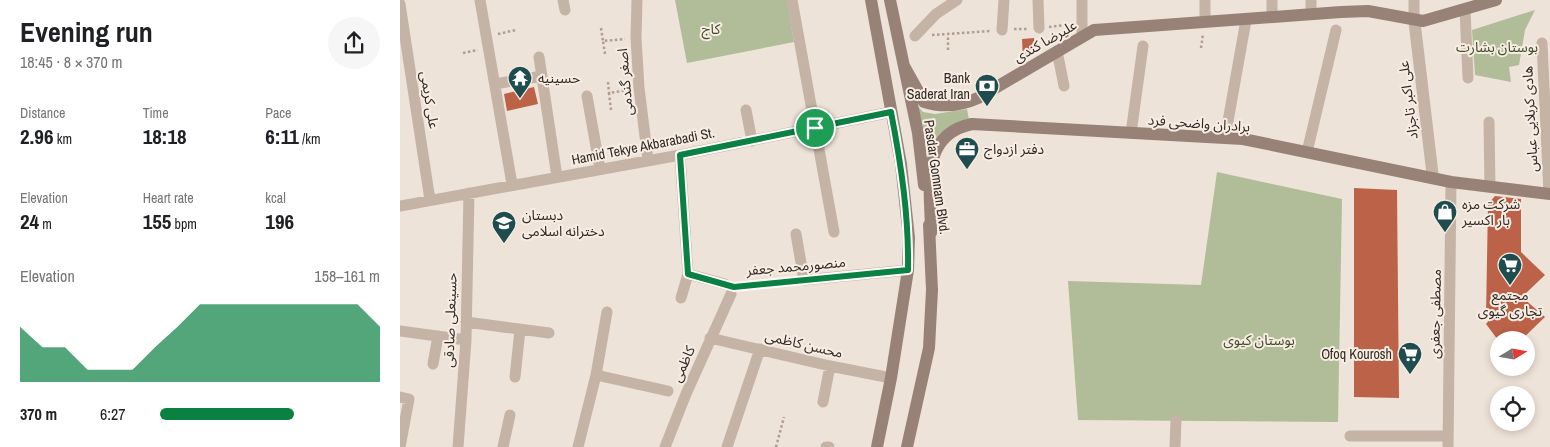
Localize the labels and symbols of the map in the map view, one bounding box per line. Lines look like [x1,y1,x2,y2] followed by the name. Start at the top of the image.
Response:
[1010,16,1080,66] street label: علیرضا کندی
[702,20,721,40] park label: کاج
[1456,38,1538,56] park label: بوستان بشارت
[613,48,637,116] street label: اصغر گندمی
[1394,60,1422,140] street label: علی اکبر تاجزاد
[507,65,533,99] temple icon: حسینیه
[1518,66,1542,172] street label: هادی کربلایی عباس
[538,69,580,87] place label: حسینیه
[907,69,970,103] place label: Bank Saderat Iran
[417,70,443,130] street label: علی کریمی
[974,73,1000,107] bank icon: Bank Saderat Iran
[794,107,836,149] pin
[1147,110,1251,136] street label: برادران واضحی فرد
[920,119,954,235] street label: Pasdar Gomnam Blvd.
[570,123,716,169] street label: Hamid Tekye Akbarabadi St.
[954,136,980,170] office icon: دفتر ازدواج
[984,140,1044,160] place label: دفتر ازدواج
[1461,195,1520,229] place label: شرکت مزه بار اکسیر
[1432,199,1458,233] shop icon: شرکت مزه بار اکسیر
[522,206,605,240] place label: دبستان دخترانه اسلامی
[491,210,517,244] school or university icon: دبستان دخترانه اسلامی
[1497,252,1523,286] supermarket icon: مجتمع تجاری گیوی
[745,253,846,279] street label: منصورمحمد جعفر
[1425,269,1445,359] street label: مصطفی جعفری
[439,272,461,368] street label: حسینعلی صادقی
[1478,286,1542,320] place label: مجتمع تجاری گیوی
[763,326,845,362] street label: محسن کاظمی
[1223,331,1295,349] park label: بوستان کیوی
[1490,331,1535,376] north arrow
[1397,341,1423,375] supermarket icon: Ofoq Kourosh
[667,343,699,385] street label: کاظمی
[1321,345,1392,363] place label: Ofoq Kourosh

